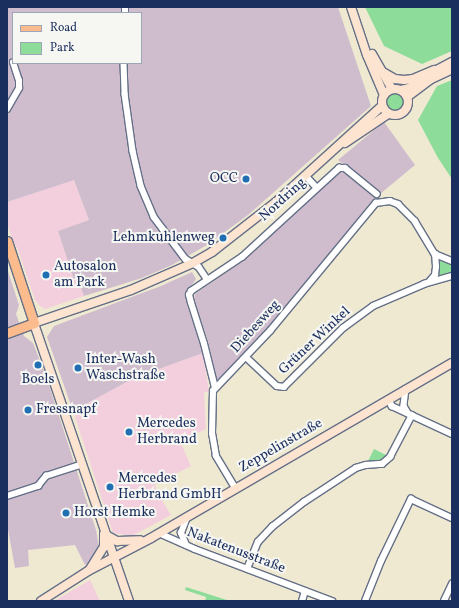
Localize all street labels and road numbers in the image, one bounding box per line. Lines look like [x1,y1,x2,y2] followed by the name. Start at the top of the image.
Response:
[256,175,310,225] street label: Nordring
[228,297,284,357] street label: Diebesweg
[276,303,354,379] street label: Grüner Winkel
[236,415,326,477] street label: Zeppelinstraße
[184,524,288,578] street label: Nakatenusstraße

